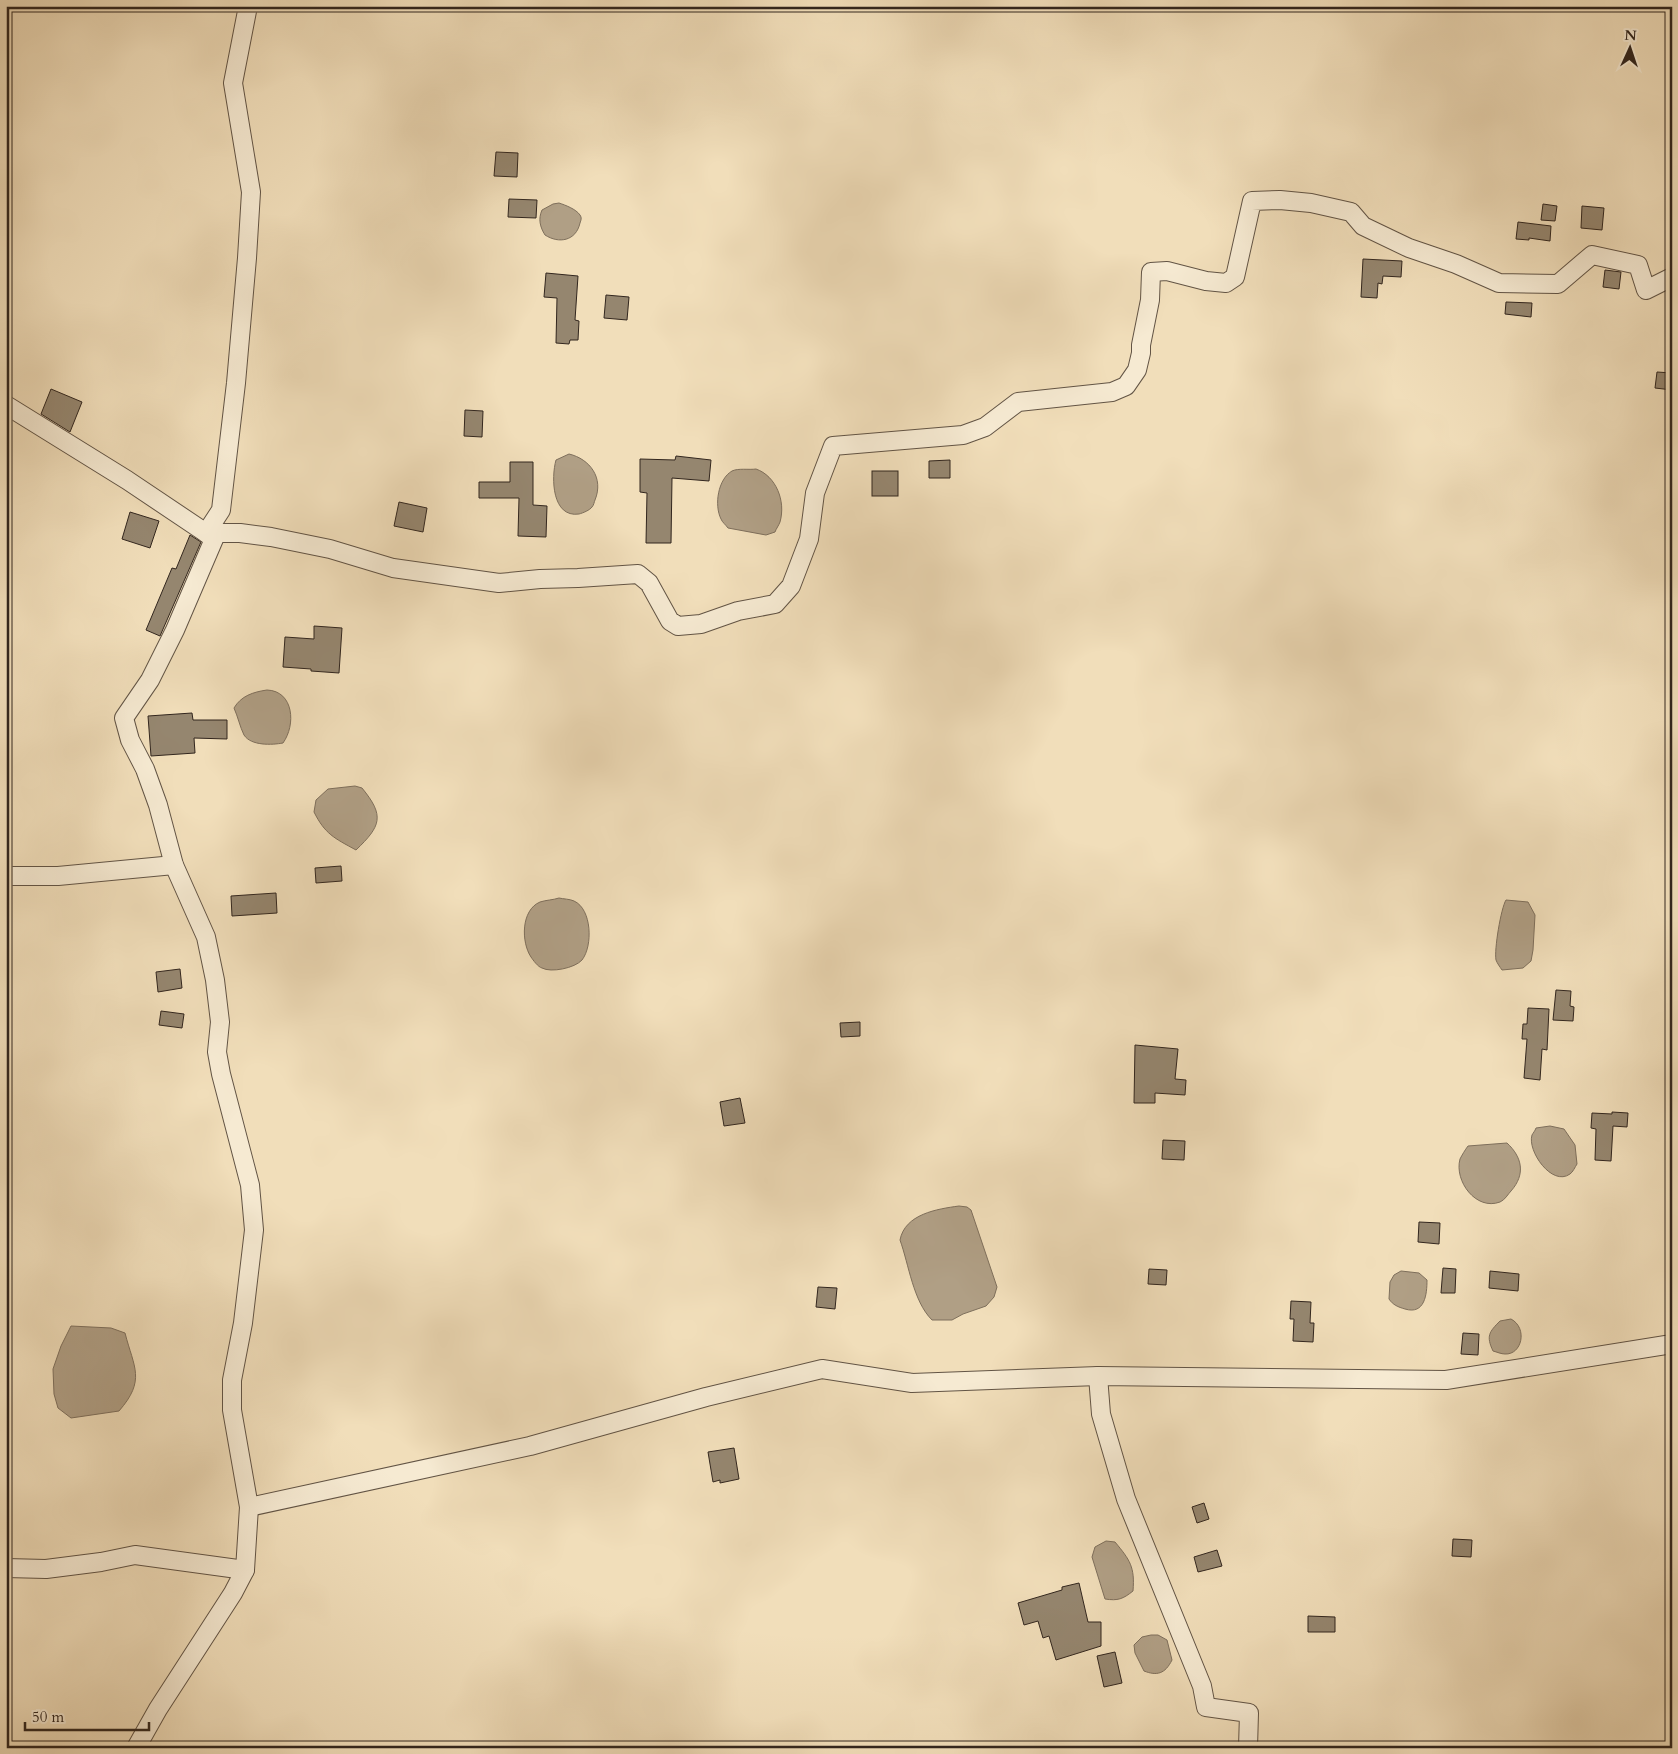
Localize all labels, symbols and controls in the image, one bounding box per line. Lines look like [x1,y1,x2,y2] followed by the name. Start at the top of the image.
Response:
[1606,22,1656,72] north arrow
[1624,26,1637,45] text: N
[25,1699,149,1731] scale bar
[32,1707,64,1727] text: 50 m

